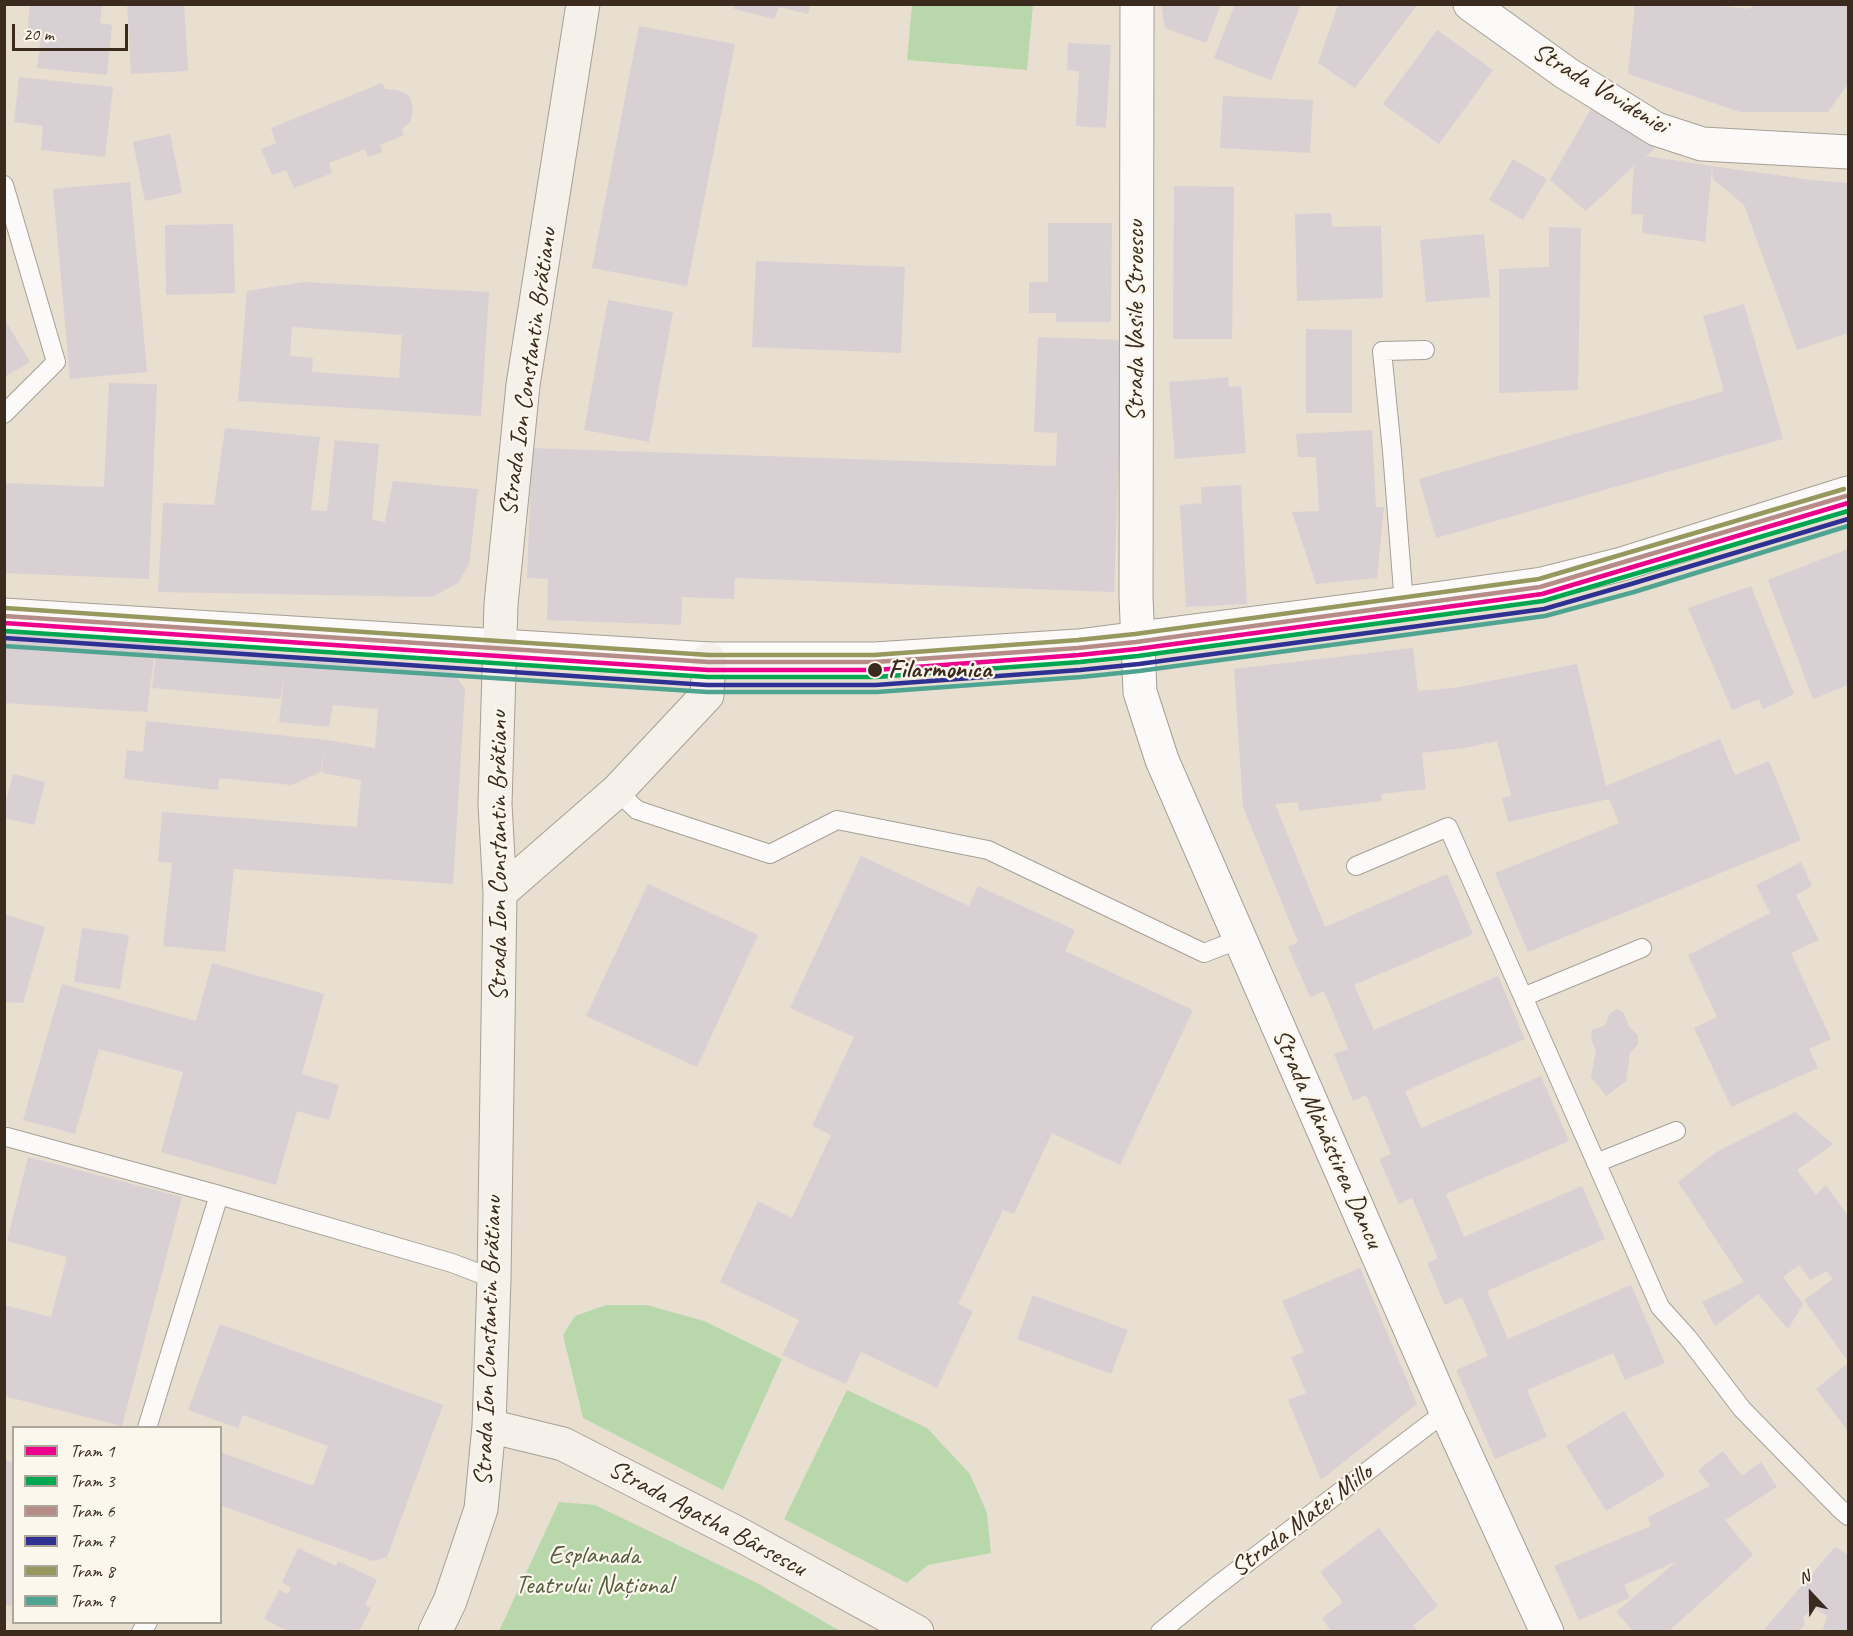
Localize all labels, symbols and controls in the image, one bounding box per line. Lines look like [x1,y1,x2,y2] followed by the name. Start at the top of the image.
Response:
[15,12,130,50] scale bar
[23,23,54,45] text: 20 m
[1527,36,1673,142] street label: Strada Vovideniei
[1120,220,1152,422] street label: Strada Vasile Stroescu
[493,226,565,518] street label: Strada Ion Constantin Brătianu
[888,654,991,686] place label: Filarmonica
[866,661,884,679] marker: Filarmonica
[483,711,515,1001] street label: Strada Ion Constantin Brătianu
[1265,1025,1389,1253] street label: Strada Mănăstirea Dancu
[468,1195,510,1487] street label: Strada Ion Constantin Brătianu
[12,1426,222,1624] legend
[70,1440,115,1462] text: Tram 1
[603,1454,811,1584] street label: Strada Agatha Bârsescu
[1225,1458,1379,1584] street label: Strada Matei Millo
[70,1470,115,1492] text: Tram 3
[70,1500,115,1522] text: Tram 6
[70,1530,115,1552] text: Tram 7
[515,1540,673,1601] park label: Esplanada Teatrului Național
[70,1560,115,1582] text: Tram 8
[1781,1564,1841,1624] north arrow
[1796,1566,1813,1588] text: N
[70,1590,115,1612] text: Tram 9

